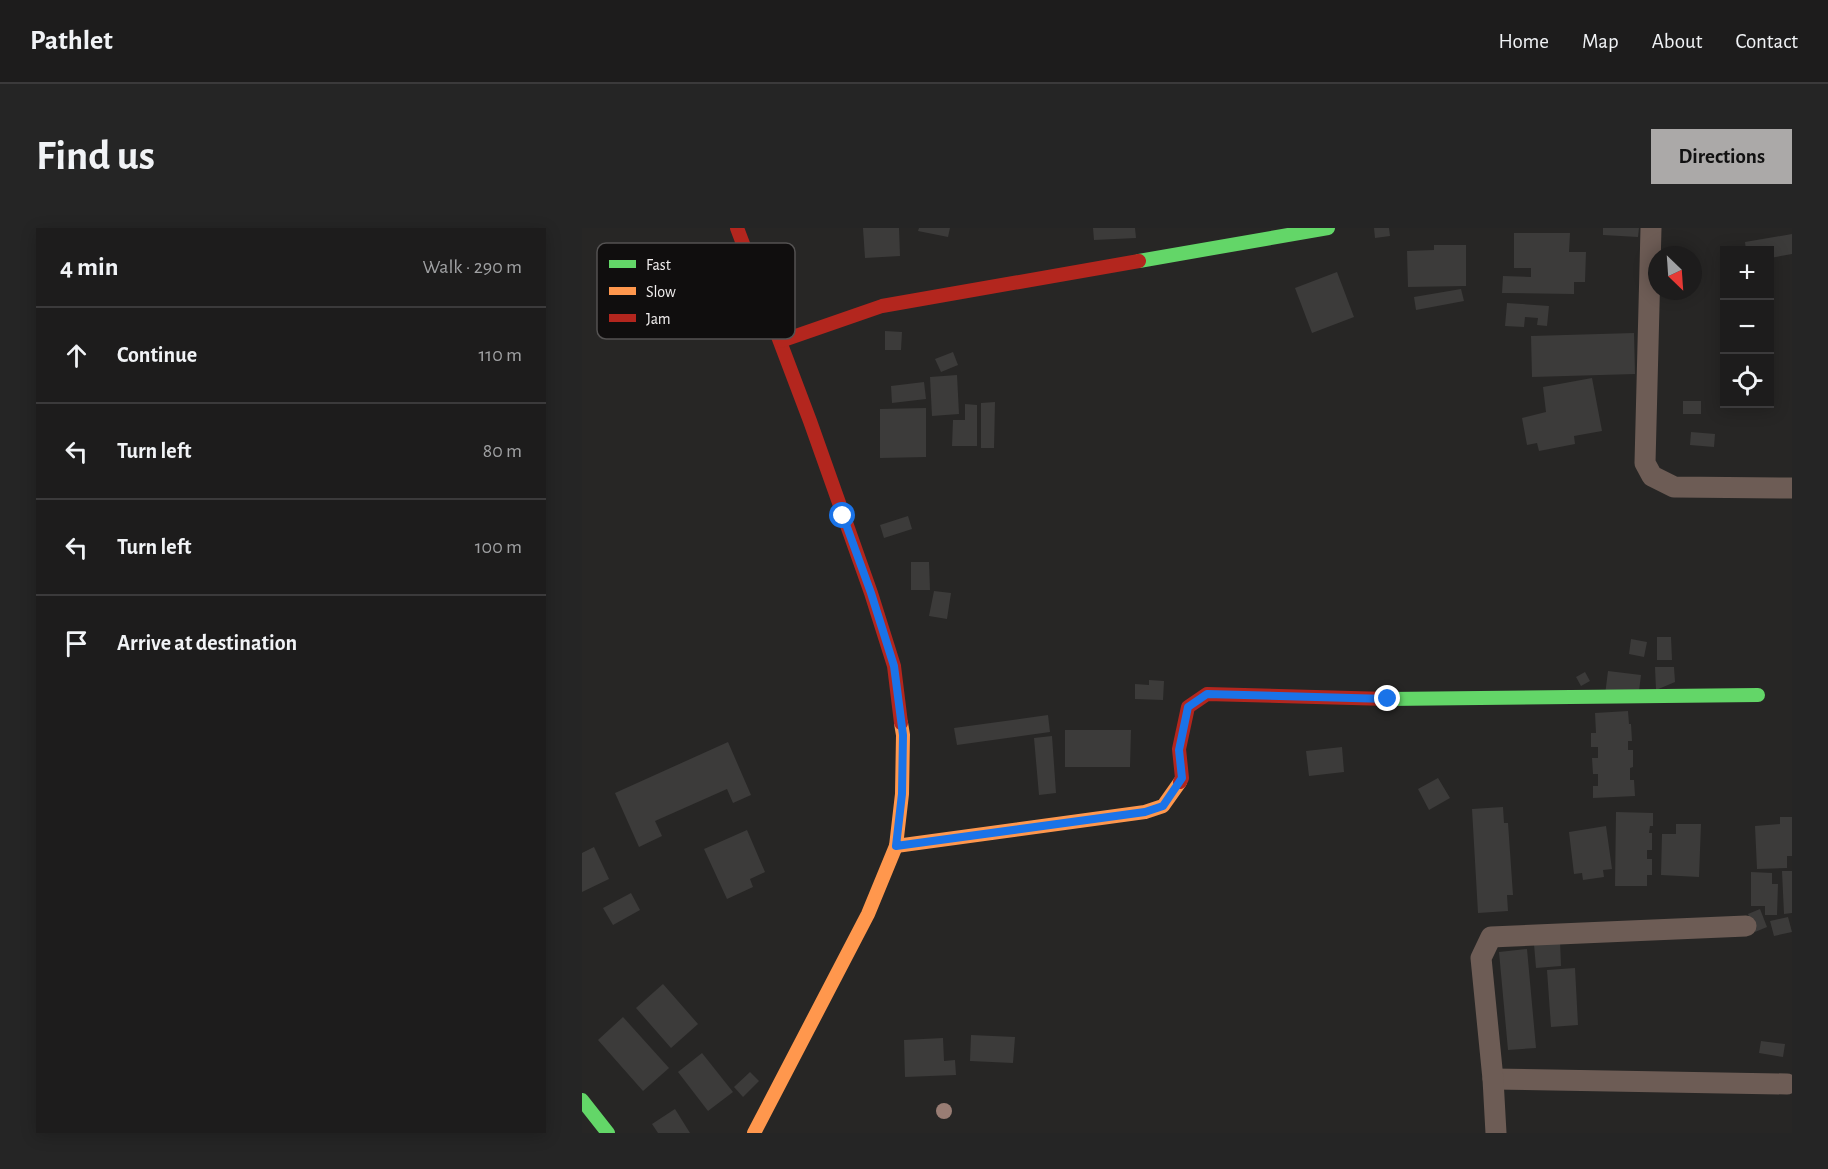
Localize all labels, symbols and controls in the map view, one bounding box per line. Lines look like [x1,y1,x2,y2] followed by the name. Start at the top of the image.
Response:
[30,27,113,55] text: Pathlet
[1498,31,1549,52] text: Home
[1582,31,1619,52] text: Map
[1652,31,1702,52] text: About
[1735,31,1798,52] text: Contact
[1651,129,1792,184] button: Directions
[36,135,155,177] text: Find us
[597,243,795,339] legend
[1648,246,1702,300] north arrow
[1720,246,1774,408] map controls
[1720,246,1774,300] button: +
[60,254,119,280] text: 4 min
[422,257,522,277] text: Walk · 290 m
[646,257,671,273] text: Fast
[646,284,676,300] text: Slow
[1720,300,1774,354] button: −
[646,311,671,327] text: Jam
[60,339,93,372] icon: ahead
[117,344,197,366] text: Continue
[478,345,522,365] text: 110 m
[1720,354,1774,408] button: locate
[60,435,93,468] icon: left
[117,440,191,462] text: Turn left
[483,441,522,461] text: 80 m
[829,502,855,528] route start
[60,531,93,564] icon: left
[117,536,191,558] text: Turn left
[475,537,522,557] text: 100 m
[60,627,93,660] icon: arrive
[117,632,297,654] text: Arrive at destination
[1374,685,1400,711] route end

